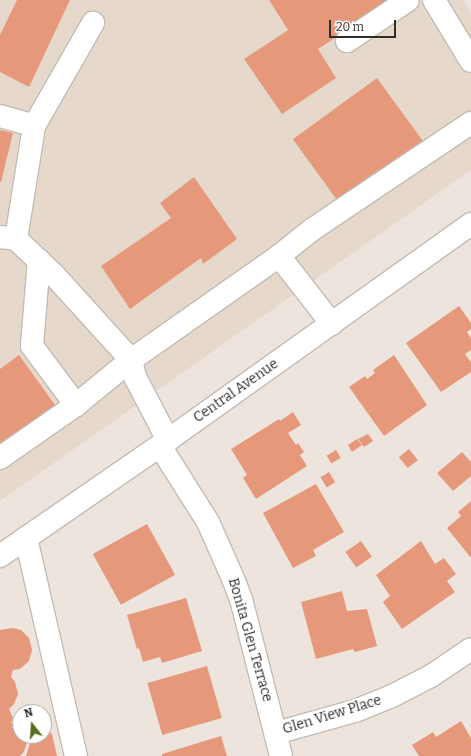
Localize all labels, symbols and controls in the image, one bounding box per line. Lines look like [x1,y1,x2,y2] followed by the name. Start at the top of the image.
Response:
[331,12,398,38] scale bar
[336,20,364,34] text: 20 m
[190,356,282,426] street label: Central Avenue
[224,576,276,704] street label: Bonita Glen Terrace
[281,692,383,738] street label: Glen View Place
[12,704,52,744] north arrow
[23,706,35,720] text: N

